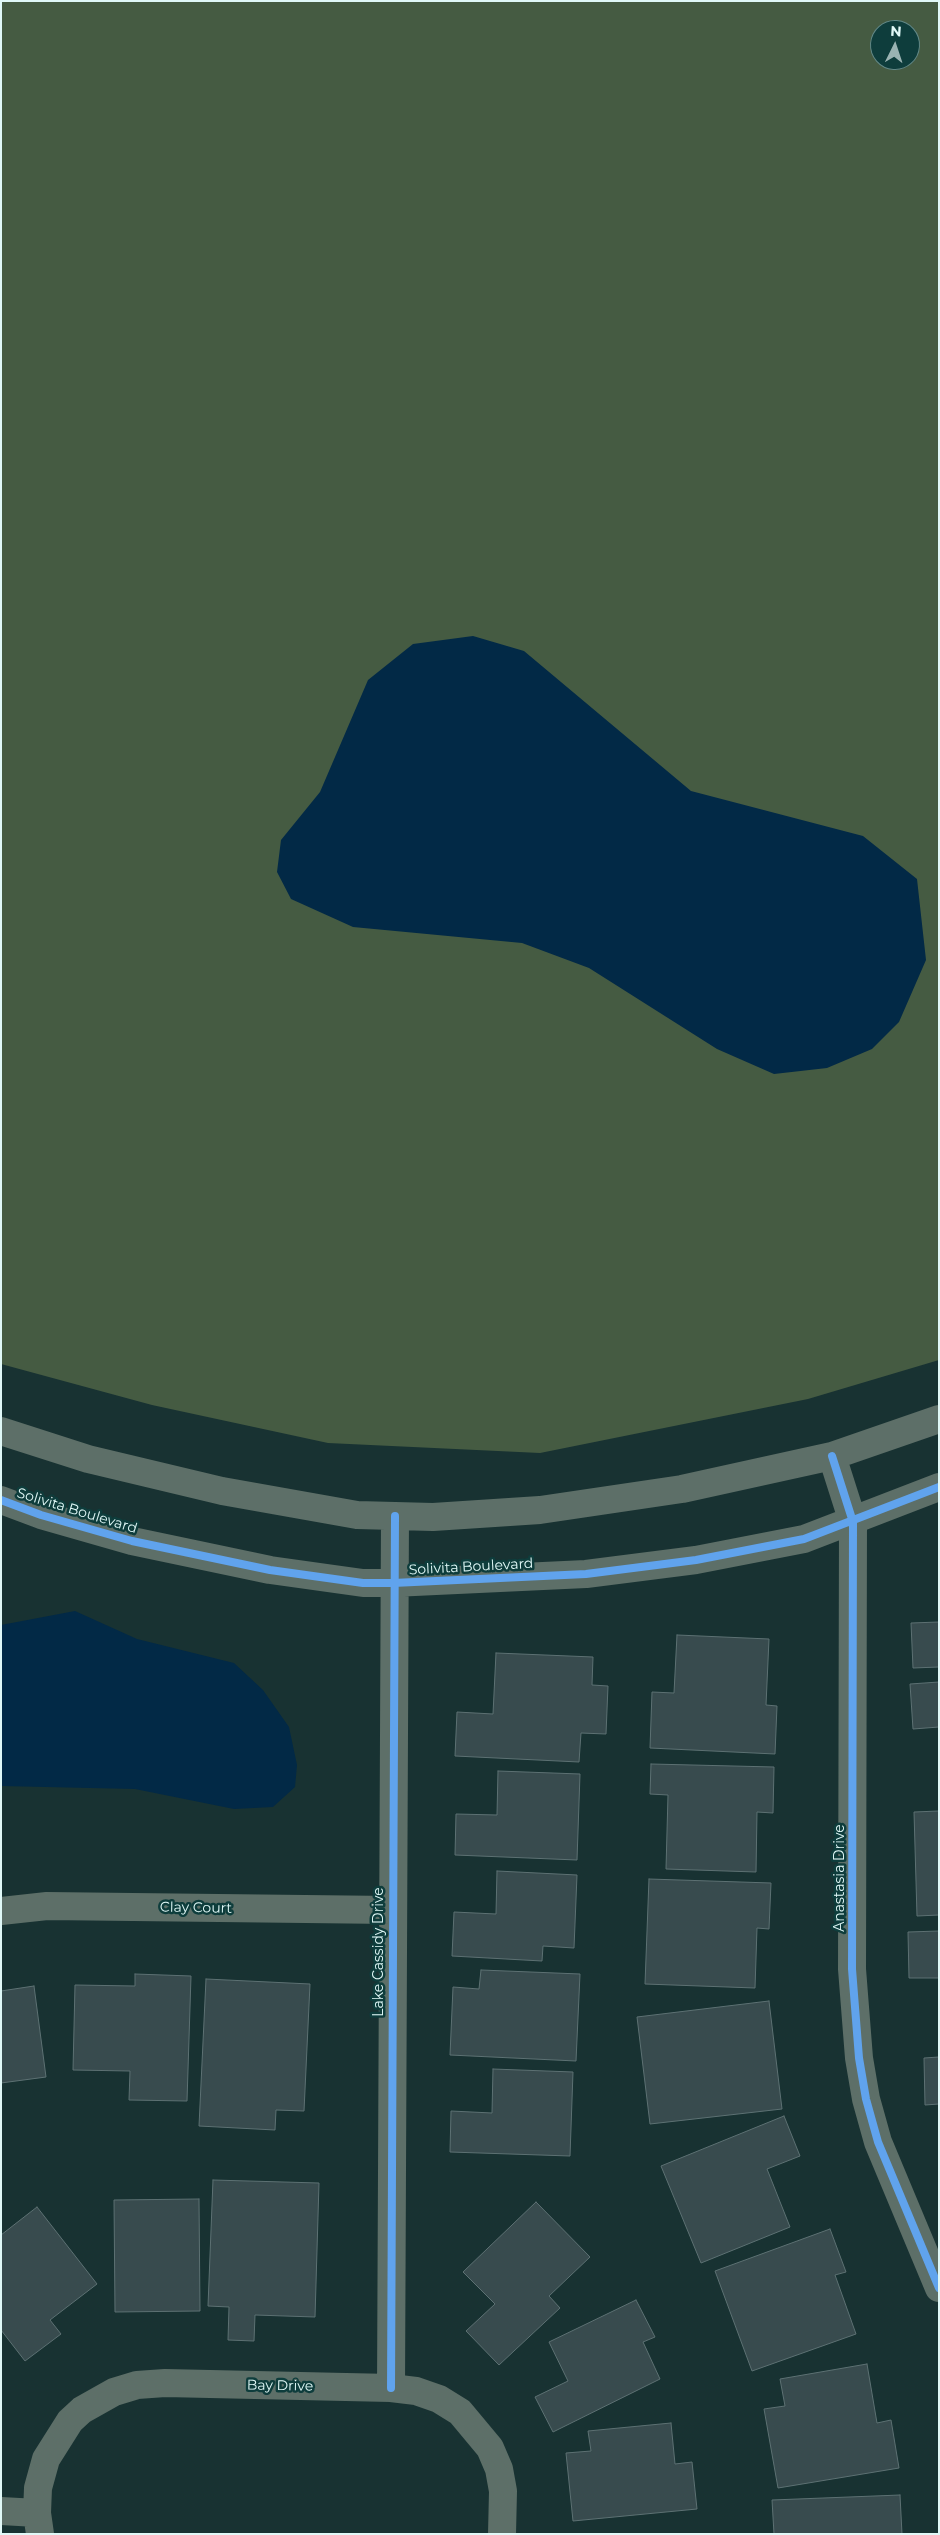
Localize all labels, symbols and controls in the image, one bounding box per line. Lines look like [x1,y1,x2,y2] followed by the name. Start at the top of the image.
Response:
[870,20,920,70] north arrow
[890,22,902,40] text: N
[15,1485,139,1537] street label: Solivita Boulevard
[408,1555,534,1579] street label: Solivita Boulevard
[832,1824,848,1932] street label: Anastasia Drive
[371,1887,387,2017] street label: Lake Cassidy Drive
[160,1899,232,1917] street label: Clay Court
[247,2377,313,2395] street label: Bay Drive

